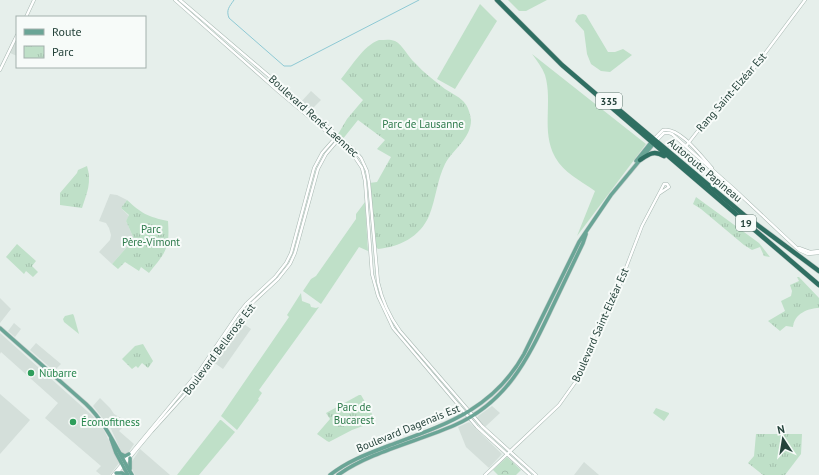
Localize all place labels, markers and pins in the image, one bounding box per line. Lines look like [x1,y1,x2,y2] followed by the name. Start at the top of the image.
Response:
[39,366,77,380] place label: Nūbarre
[26,368,36,378] marker: Nūbarre
[81,415,140,429] place label: Éconofitness
[68,417,78,427] marker: Éconofitness

